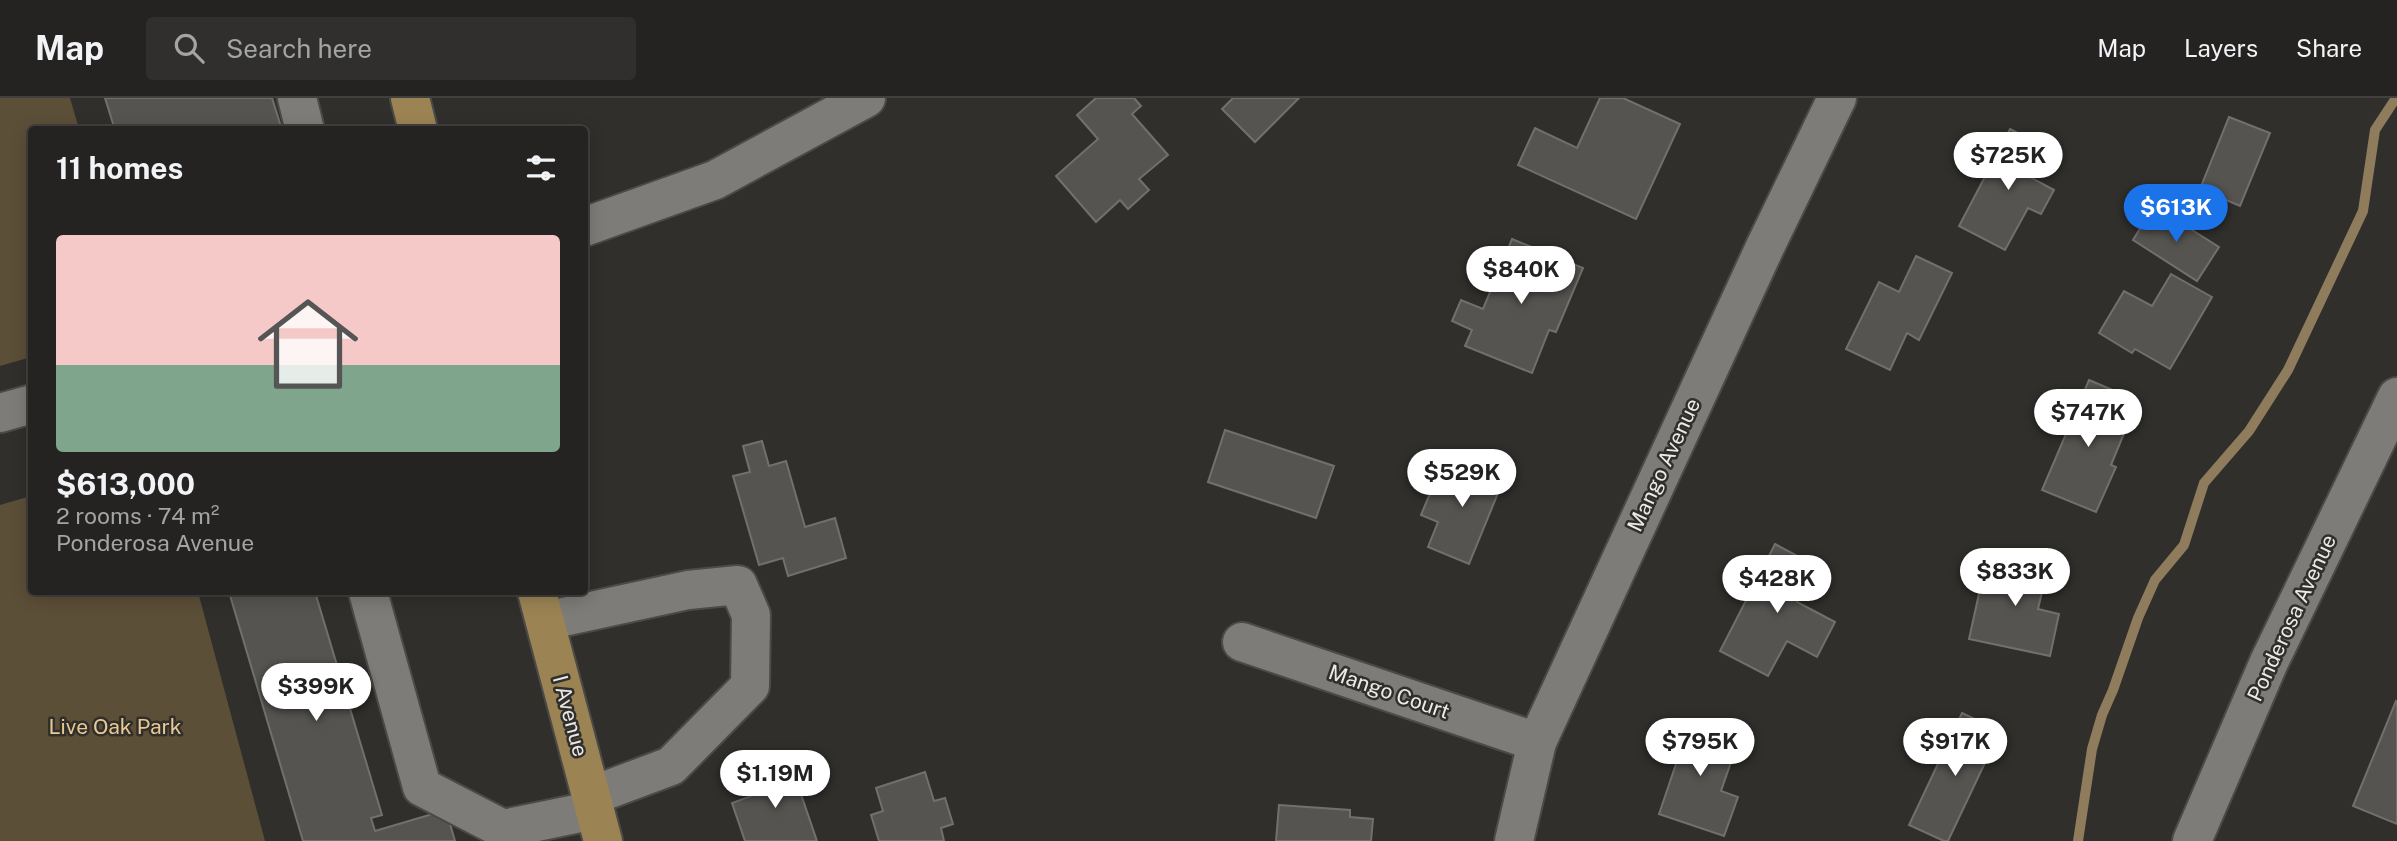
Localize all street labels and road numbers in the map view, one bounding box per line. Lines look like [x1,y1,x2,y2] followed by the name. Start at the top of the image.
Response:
[1622,394,1705,535] street label: Mango Avenue
[2242,531,2341,705] street label: Ponderosa Avenue
[1325,659,1453,724] street label: Mango Court
[548,672,593,759] street label: I Avenue

